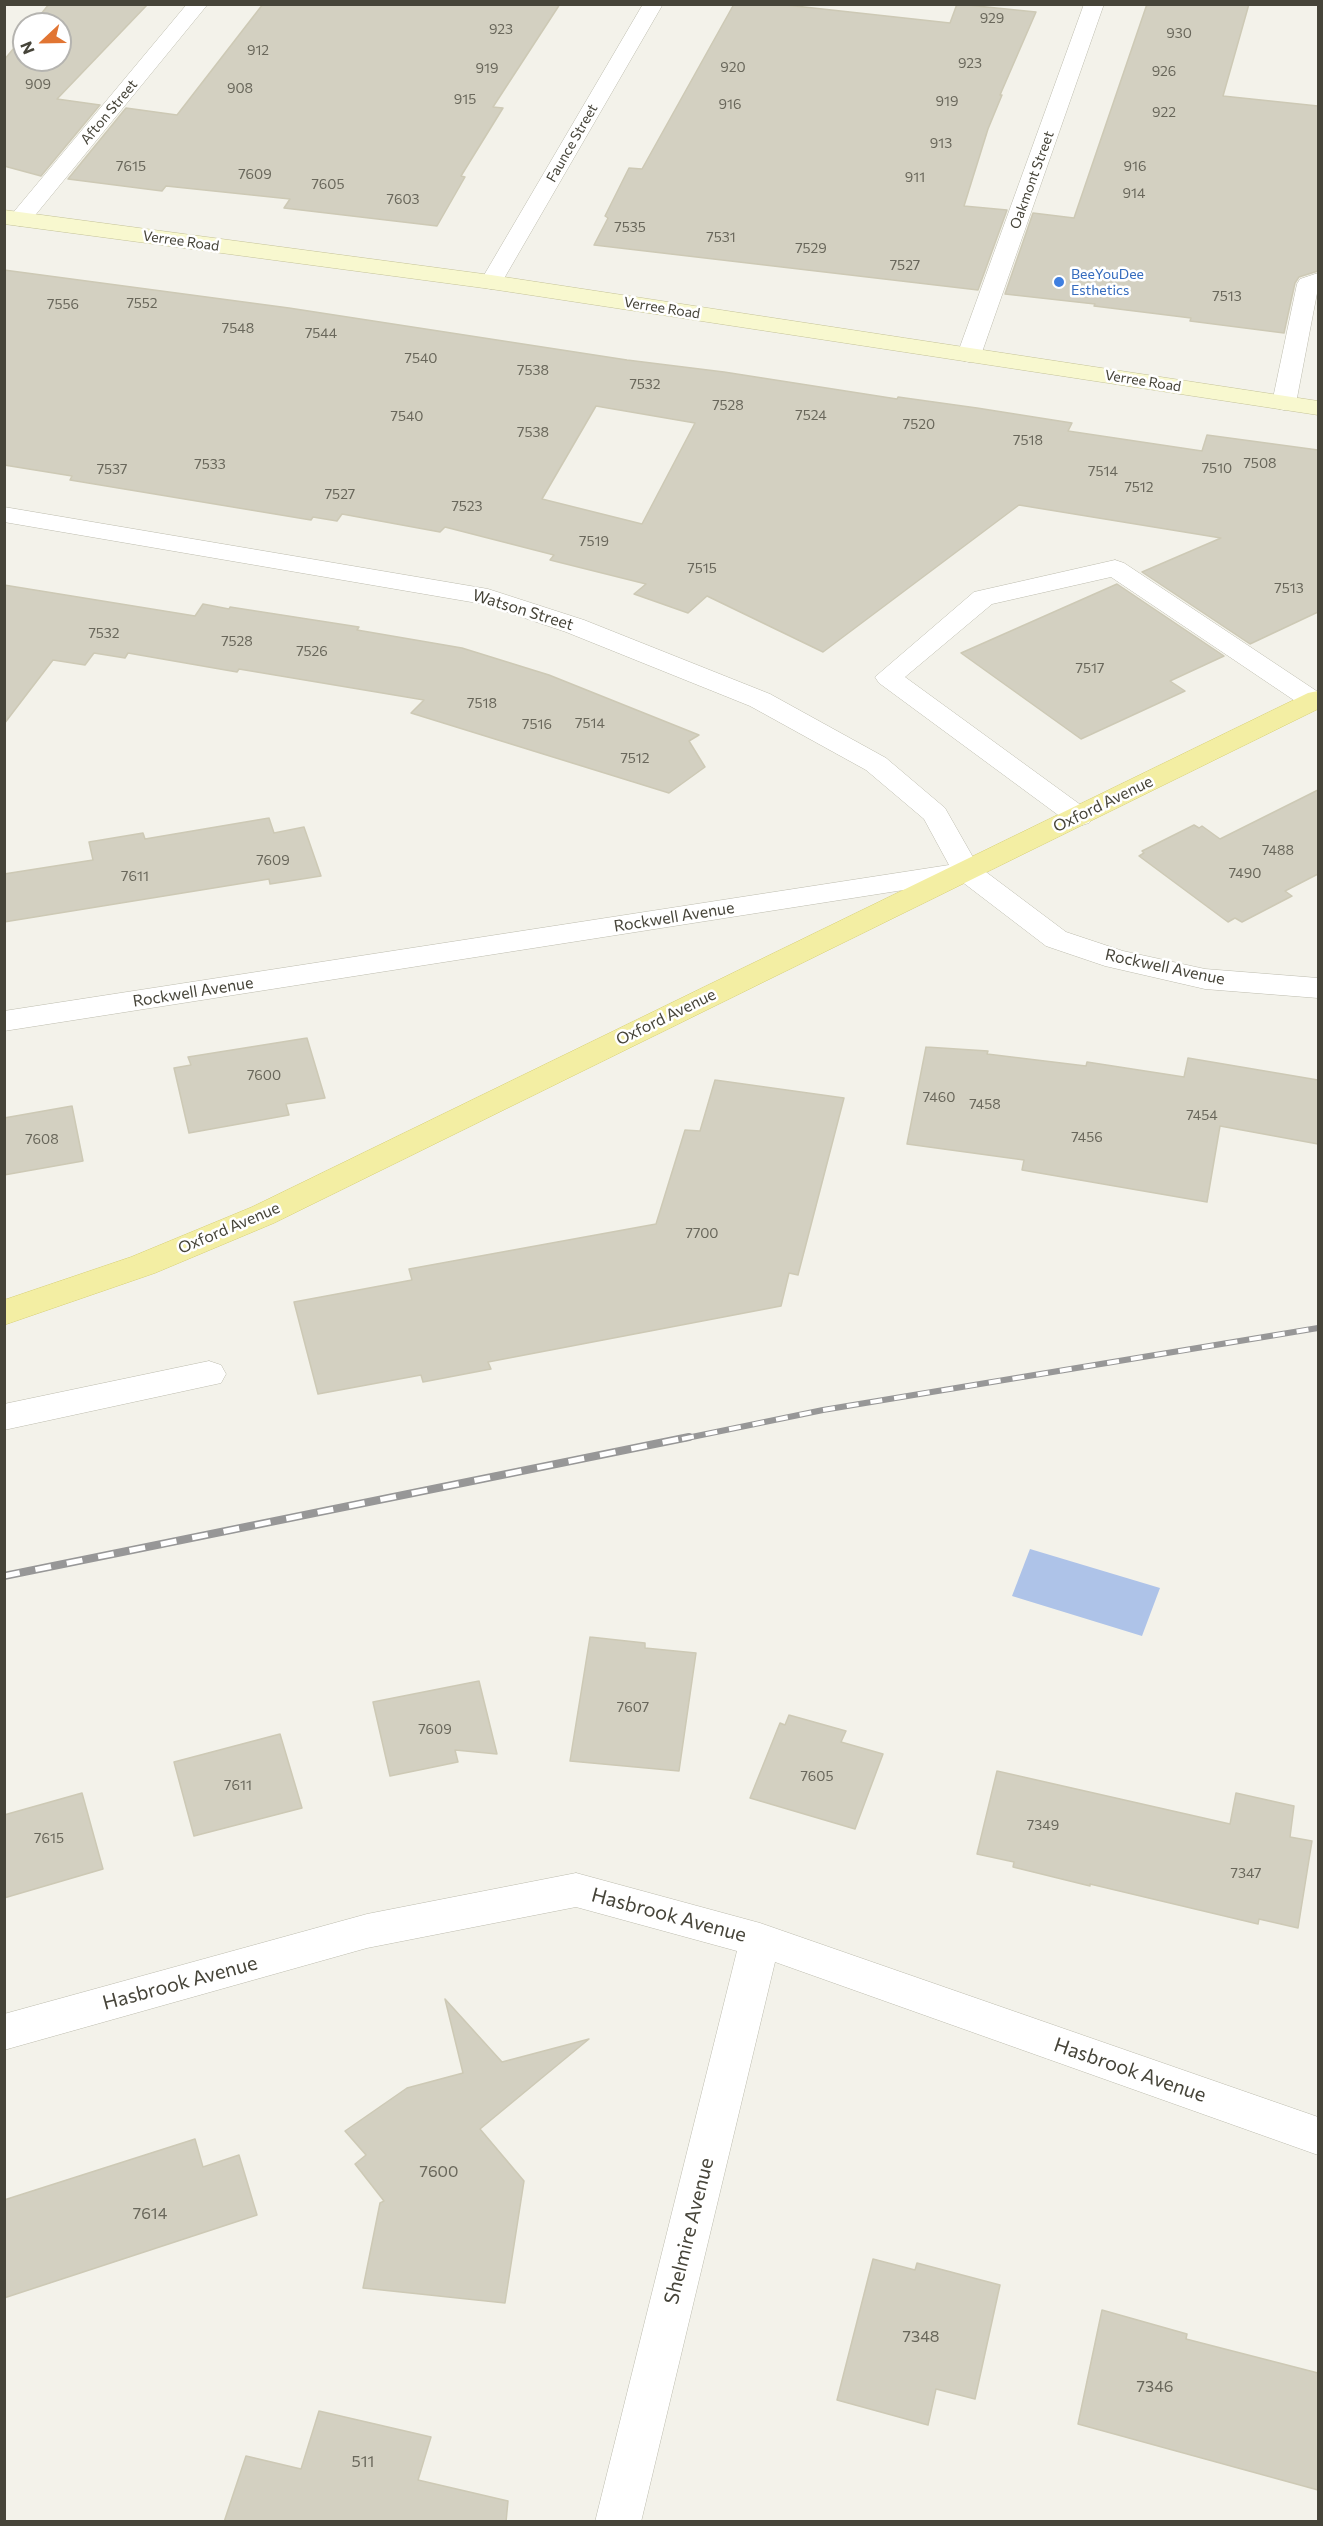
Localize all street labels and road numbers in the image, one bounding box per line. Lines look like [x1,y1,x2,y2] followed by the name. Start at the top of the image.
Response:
[77,76,141,148] street label: Afton Street
[543,101,601,185] street label: Faunce Street
[1007,129,1057,231] street label: Oakmont Street
[142,227,220,255] street label: Verree Road
[623,294,701,322] street label: Verree Road
[1104,367,1182,395] street label: Verree Road
[470,586,576,634] street label: Watson Street
[1050,772,1156,836] street label: Oxford Avenue
[612,898,736,936] street label: Rockwell Avenue
[1103,945,1227,989] street label: Rockwell Avenue
[131,973,255,1011] street label: Rockwell Avenue
[613,985,719,1049] street label: Oxford Avenue
[175,1198,283,1258] street label: Oxford Avenue
[589,1883,749,1947] street label: Hasbrook Avenue
[100,1951,260,2015] street label: Hasbrook Avenue
[1051,2033,1209,2107] street label: Hasbrook Avenue
[659,2155,719,2307] street label: Shelmire Avenue

